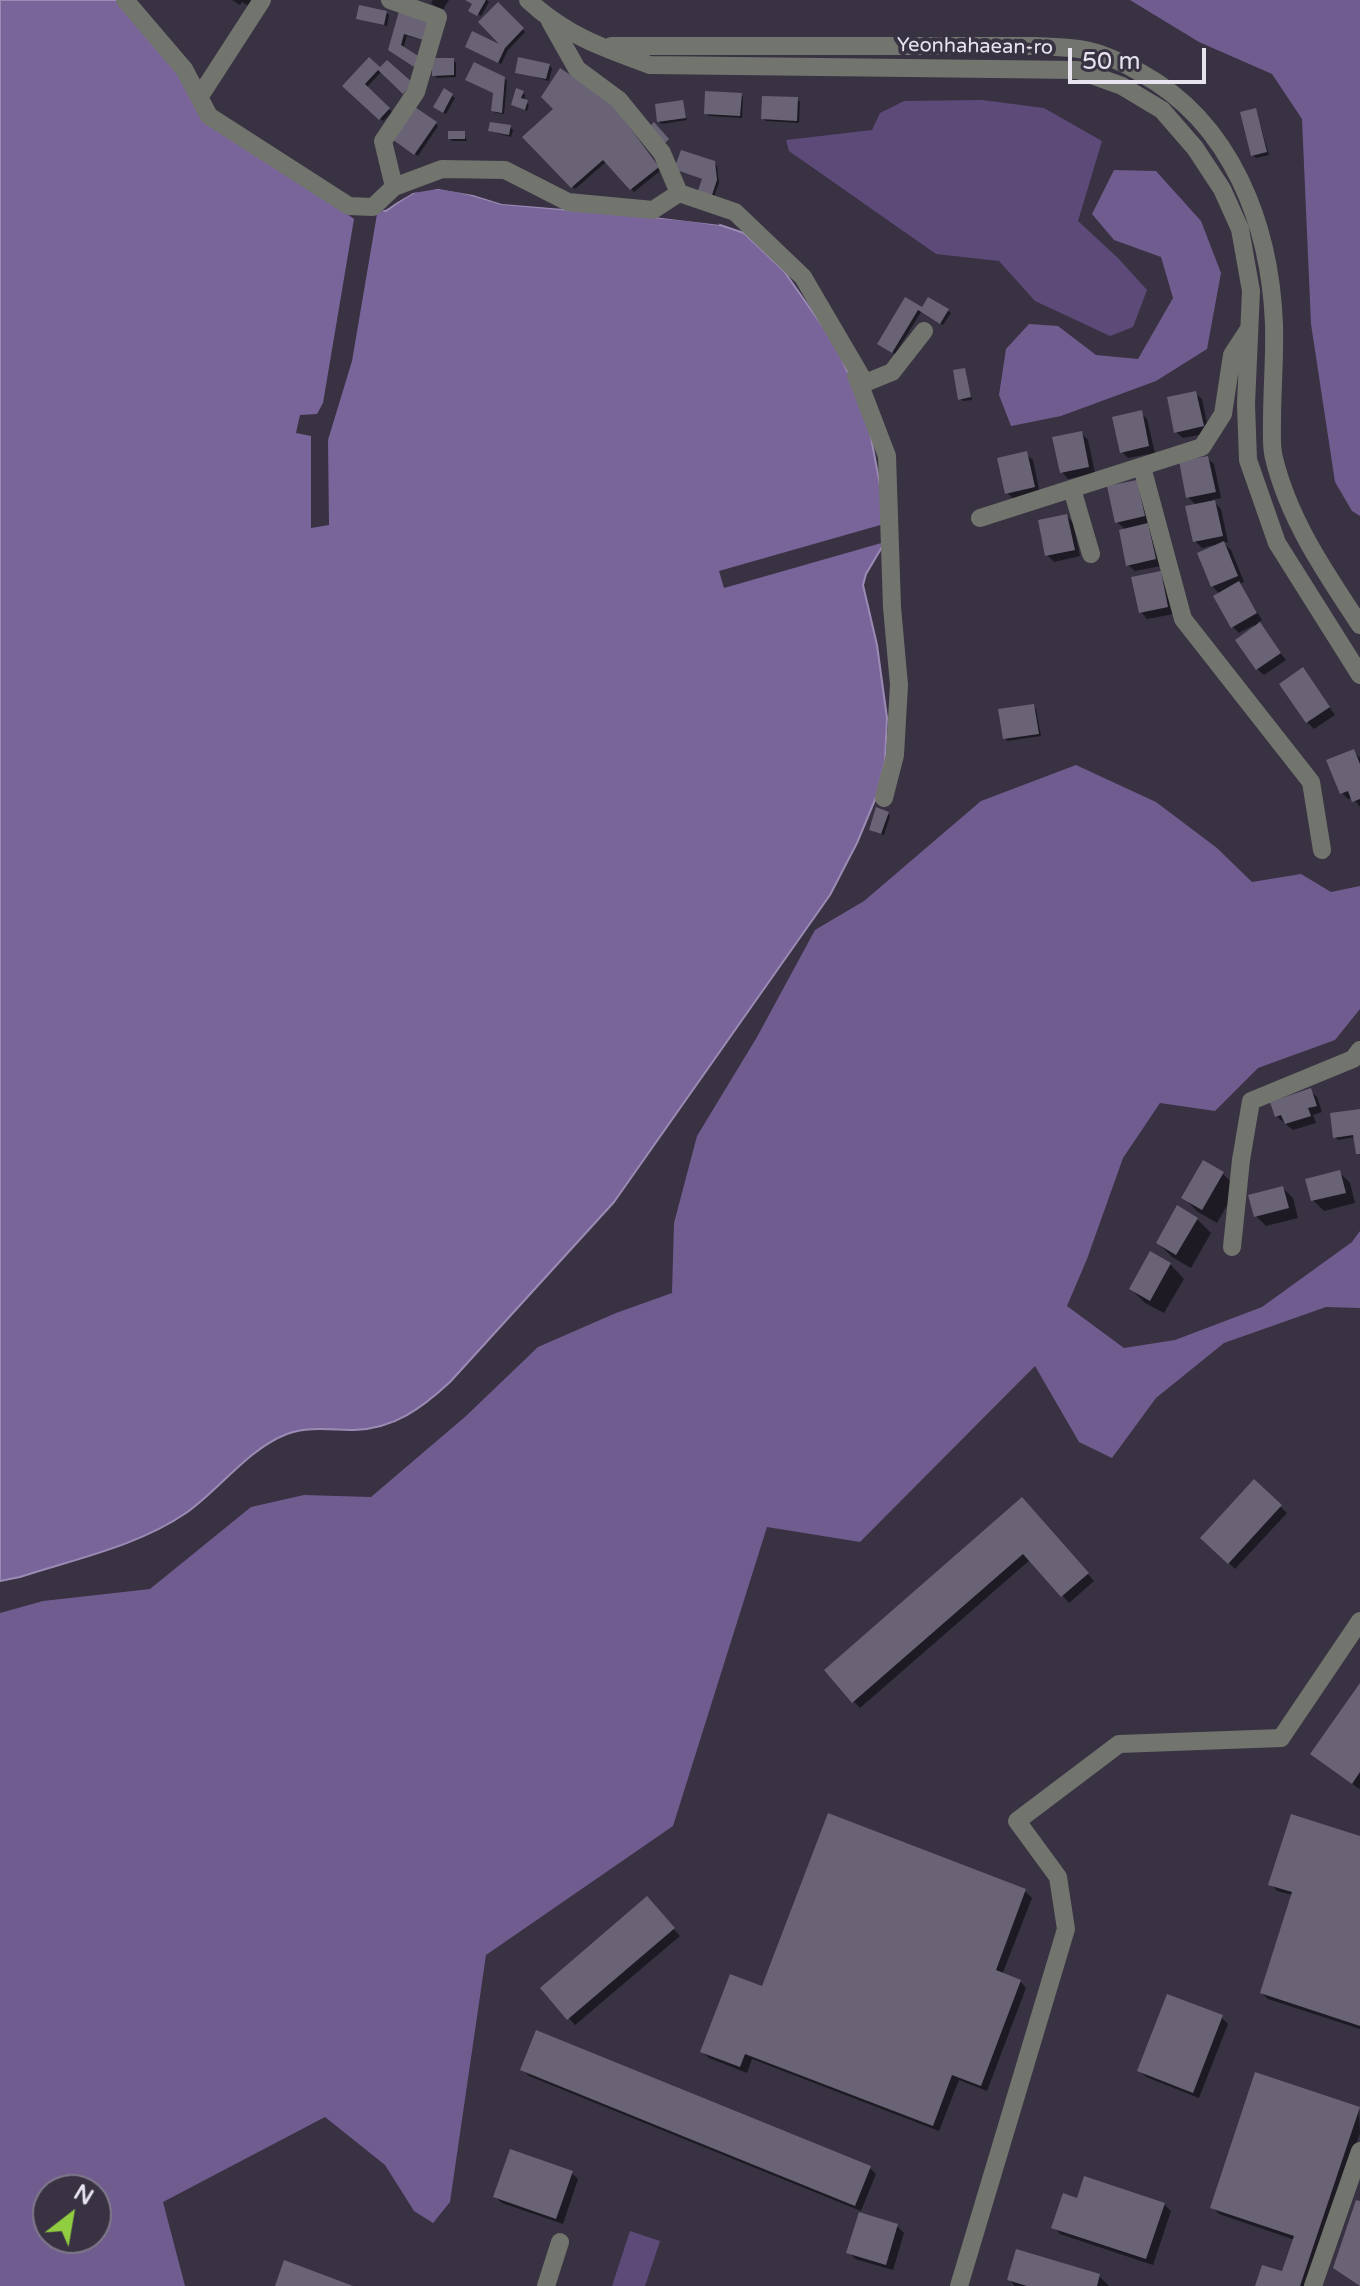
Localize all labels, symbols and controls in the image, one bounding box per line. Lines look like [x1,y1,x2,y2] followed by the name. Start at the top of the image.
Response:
[1072,32,1210,82] scale bar
[897,34,1053,60] street label: Yeonhahaean-ro
[1082,47,1140,76] text: 50 m
[32,2174,112,2254] north arrow
[69,2179,98,2211] text: N

